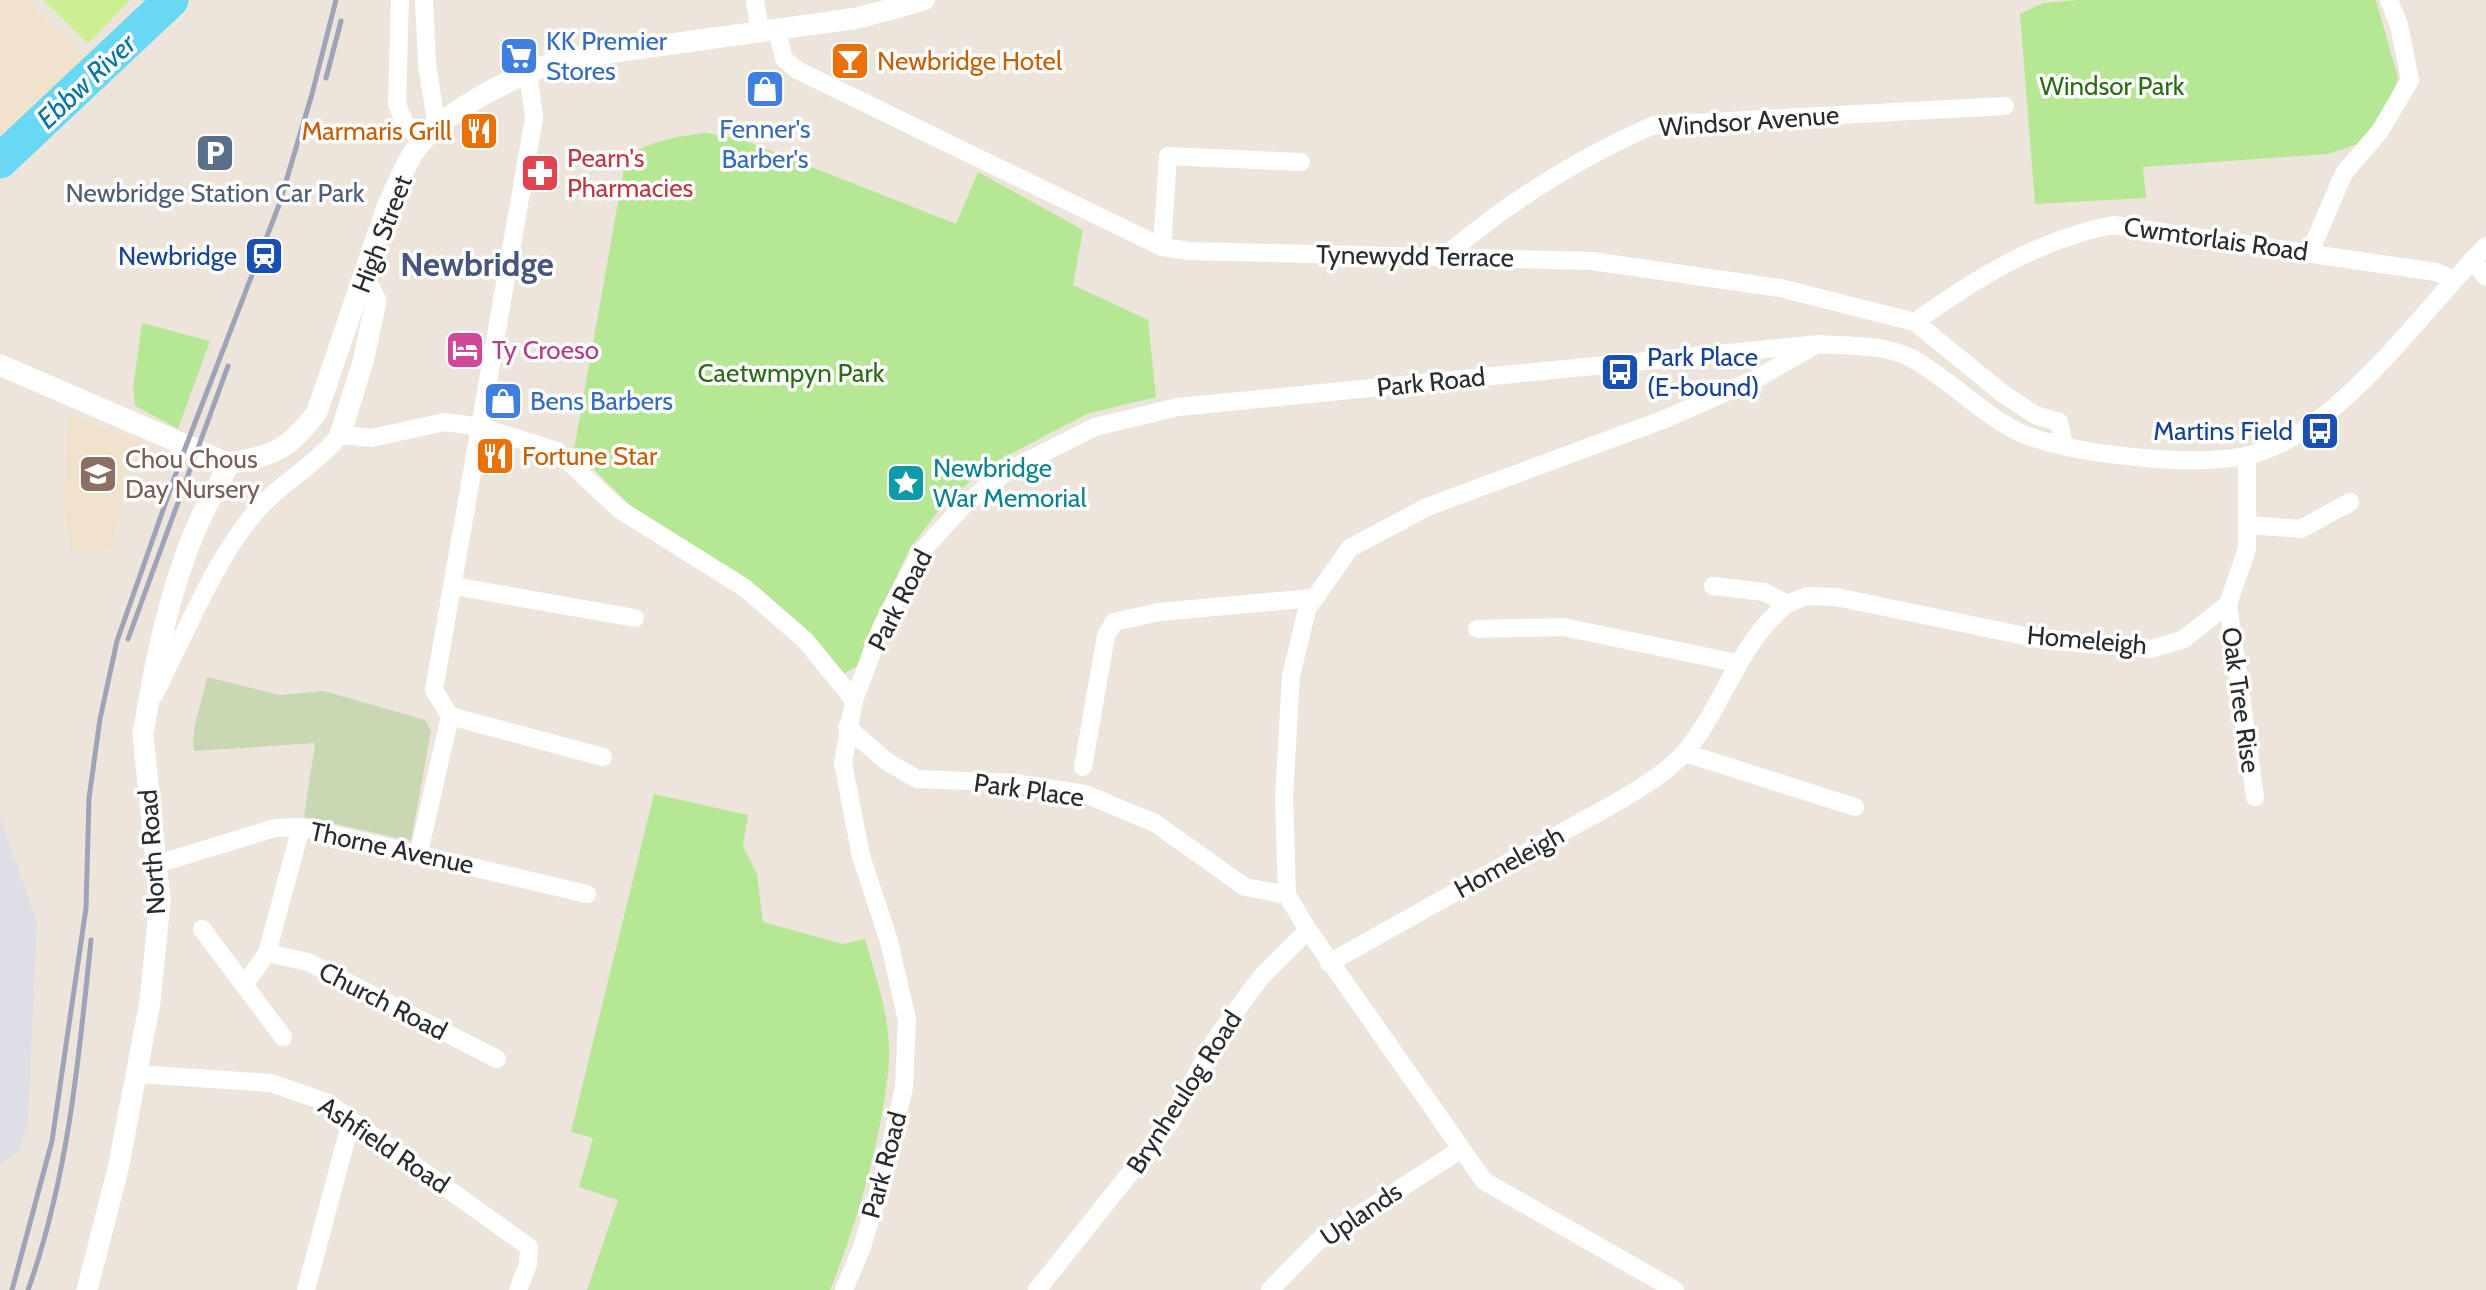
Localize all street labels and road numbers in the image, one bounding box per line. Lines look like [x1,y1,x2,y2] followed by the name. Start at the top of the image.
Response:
[1658,99,1840,143] street label: Windsor Avenue
[345,170,419,297] street label: High Street
[2122,210,2310,268] street label: Cwmtorlais Road
[1316,238,1514,274] street label: Tynewydd Terrace
[1375,360,1487,404] street label: Park Road
[861,544,939,656] street label: Park Road
[2026,619,2148,661] street label: Homeleigh
[2215,625,2267,775] street label: Oak Tree Rise
[972,766,1086,814] street label: Park Place
[132,788,172,916] street label: North Road
[307,815,477,881] street label: Thorne Avenue
[1449,819,1569,905] street label: Homeleigh
[313,955,453,1047] street label: Church Road
[1119,1005,1249,1179] street label: Brynheulog Road
[313,1090,455,1200] street label: Ashfield Road
[854,1108,914,1222] street label: Park Road
[1314,1175,1408,1253] street label: Uplands

